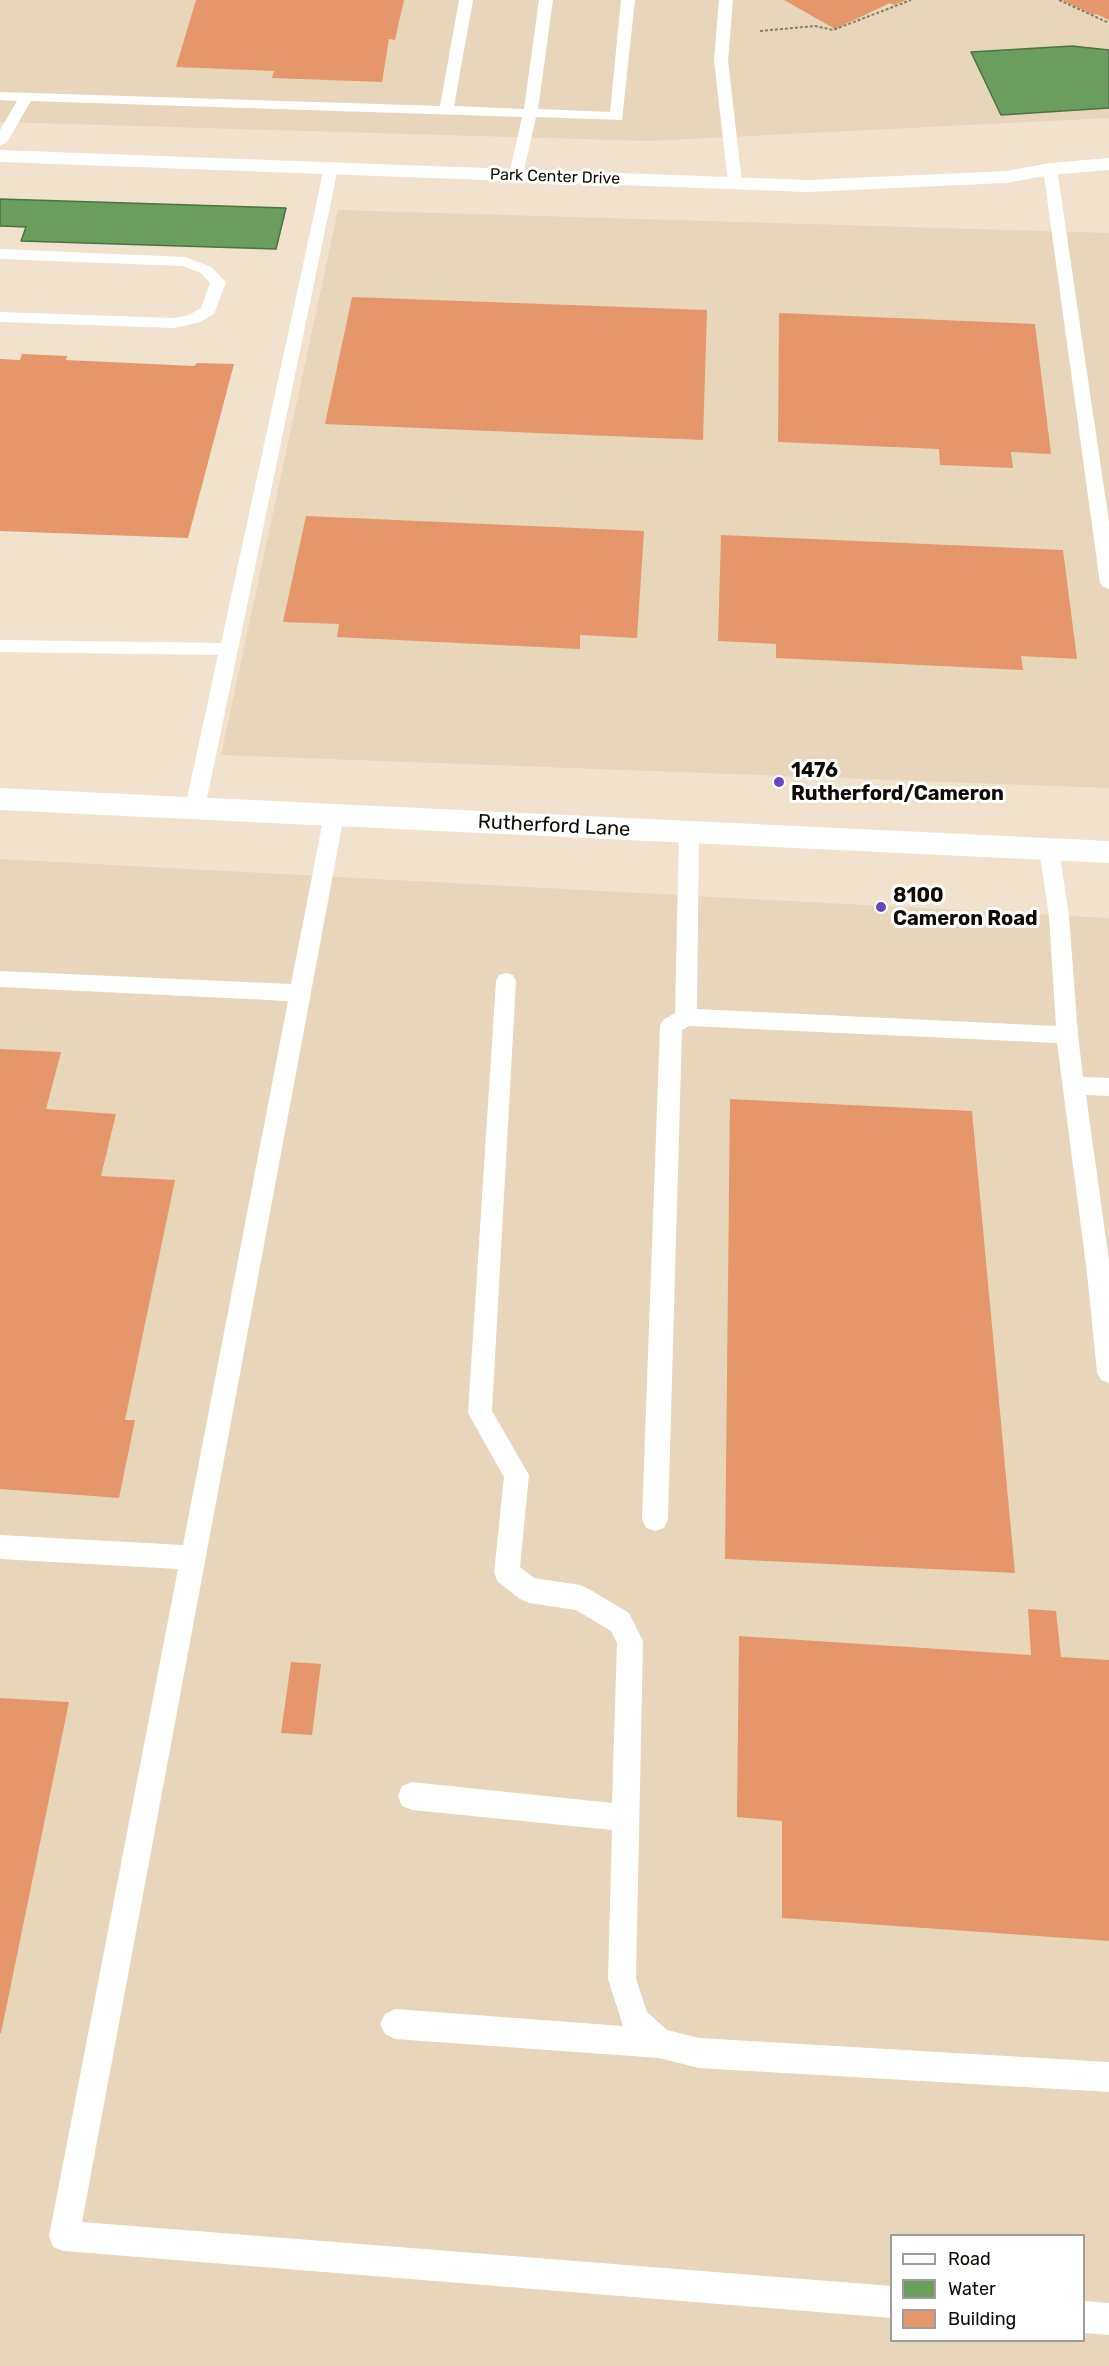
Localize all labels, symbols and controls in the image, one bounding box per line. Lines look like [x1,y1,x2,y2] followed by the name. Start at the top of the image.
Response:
[490,165,620,189] street label: Park Center Drive
[791,759,1004,806] place label: 1476 Rutherford/Cameron
[772,775,786,789] marker: 1476 Rutherford/Cameron
[477,810,631,842] street label: Rutherford Lane
[893,884,1038,931] place label: 8100 Cameron Road
[874,900,888,914] marker: 8100 Cameron Road
[890,2234,1085,2342] legend
[948,2248,991,2270] text: Road
[948,2278,996,2300] text: Water
[948,2308,1016,2330] text: Building

